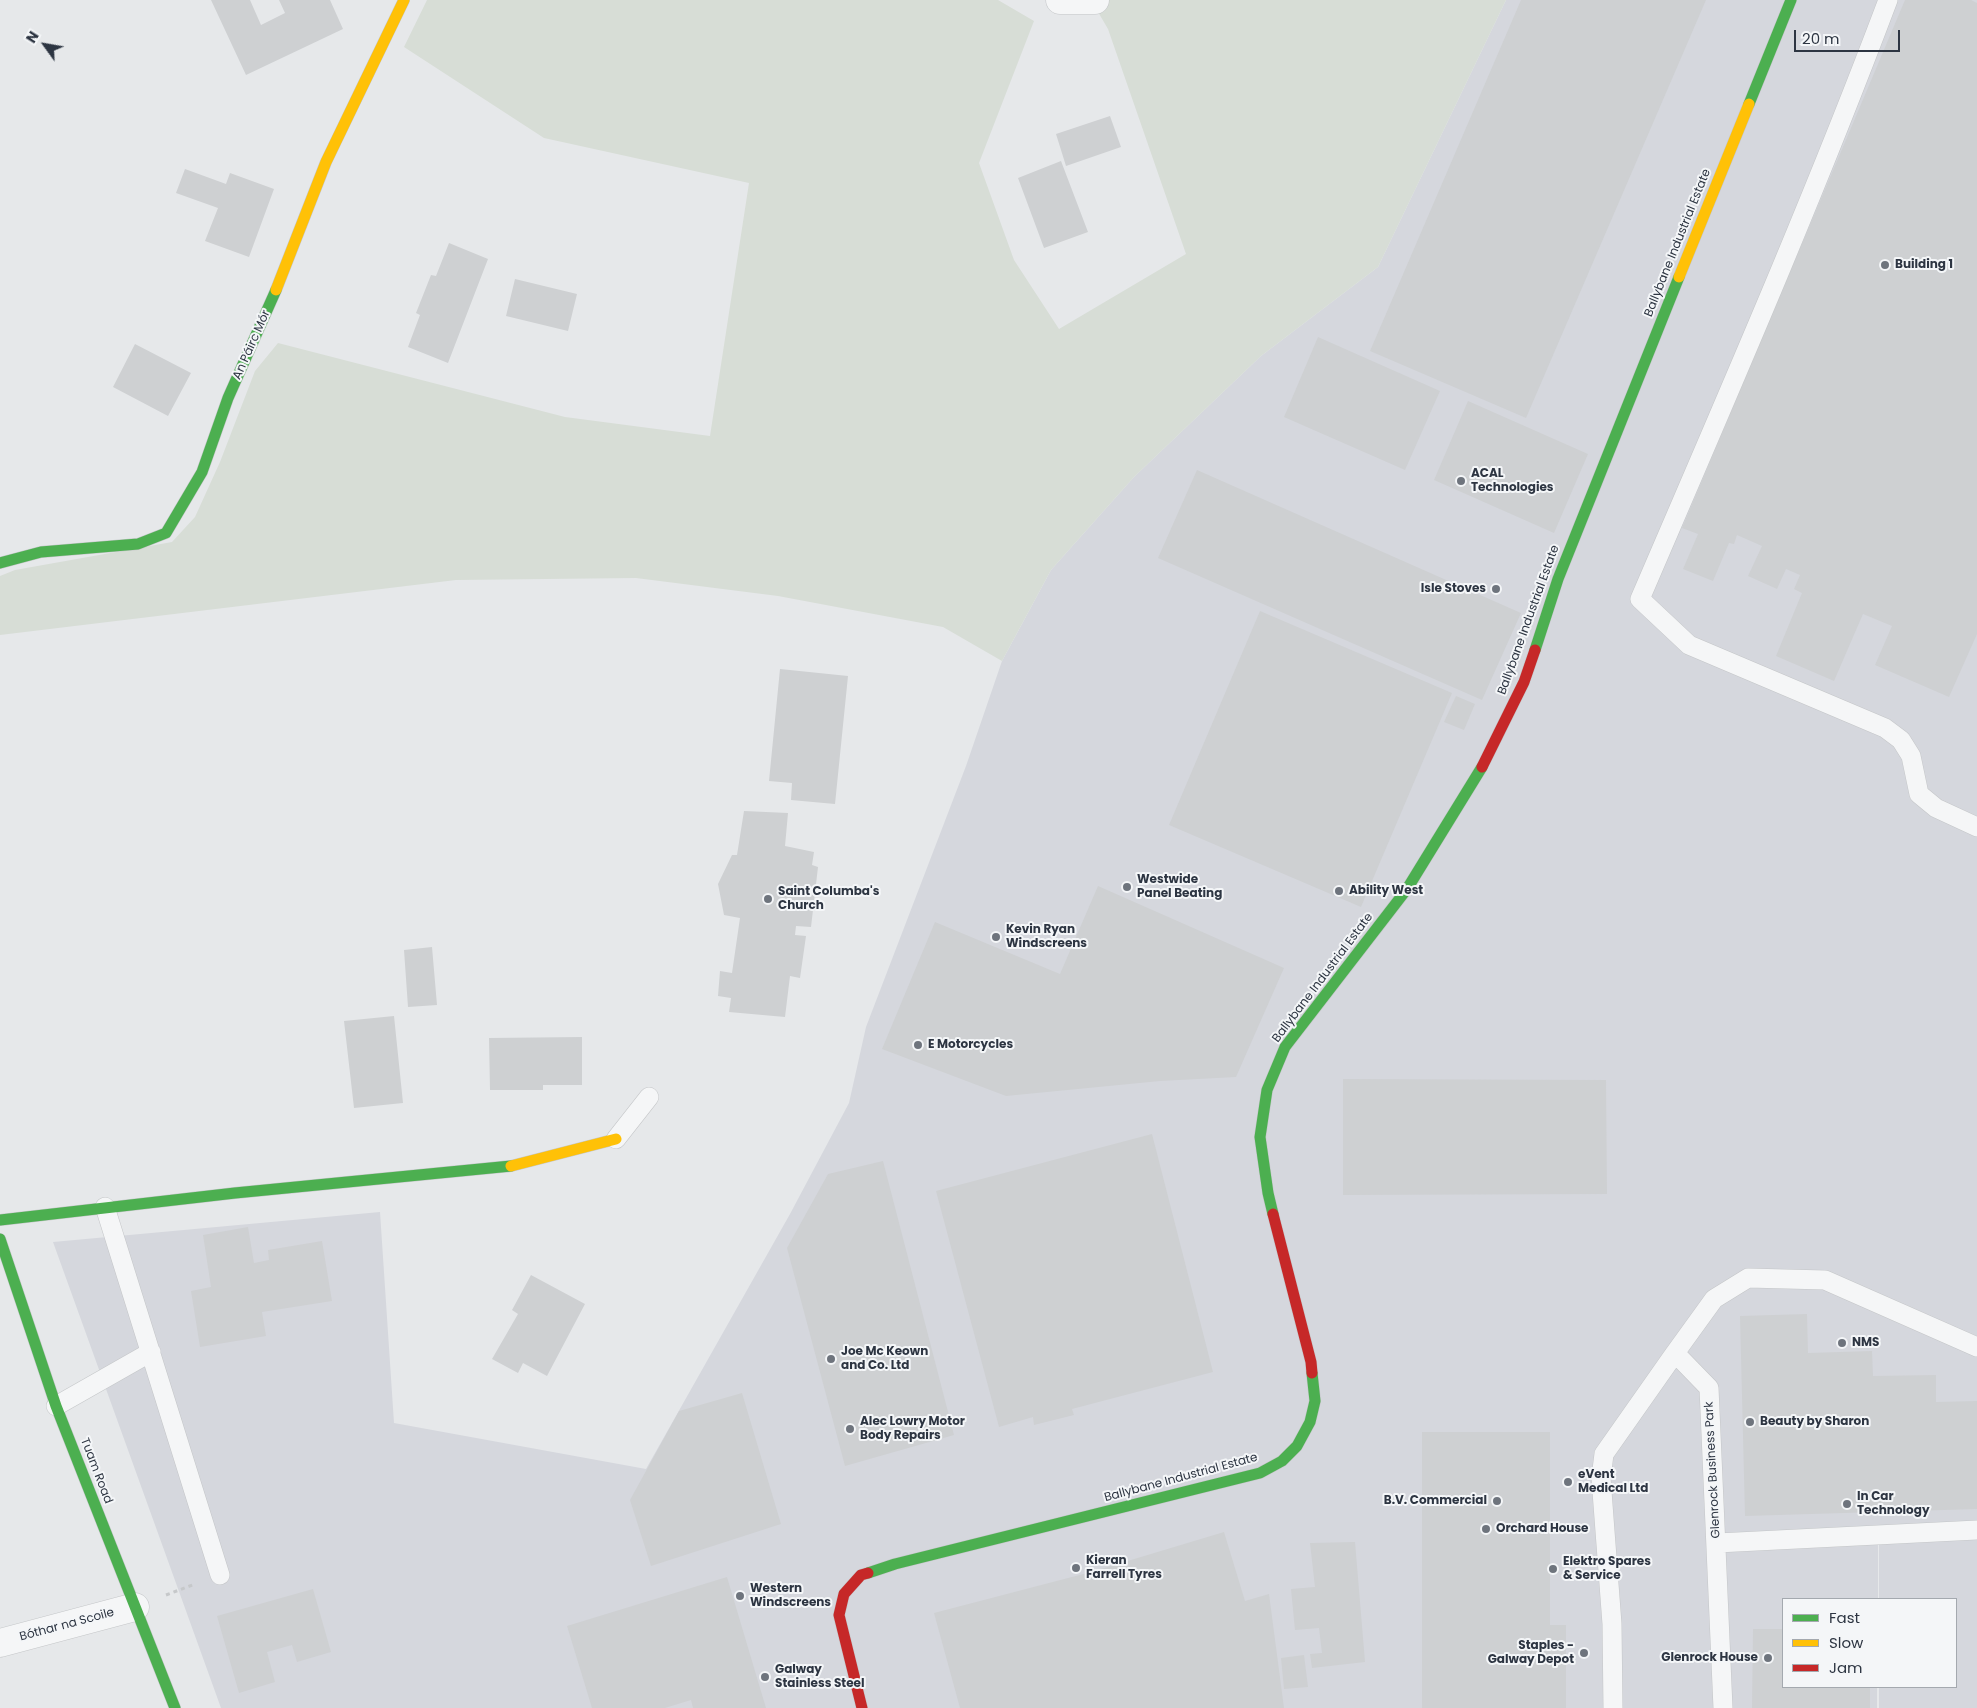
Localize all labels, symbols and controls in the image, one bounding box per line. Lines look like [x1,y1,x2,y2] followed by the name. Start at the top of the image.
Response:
[20,20,70,70] north arrow
[1797,20,1903,52] scale bar
[21,27,44,47] text: N
[1802,28,1840,49] text: 20 m
[1642,167,1714,319] street label: Ballybane Industrial Estate
[1895,258,1953,272] place label: Building 1
[1879,259,1891,271] marker: Building 1
[230,308,274,382] street label: An Páirc Mór
[1471,467,1554,495] place label: ACAL Technologies
[1455,475,1467,487] marker: ACAL Technologies
[1495,543,1563,697] street label: Ballybane Industrial Estate
[1421,582,1486,596] place label: Isle Stoves
[1490,583,1502,595] marker: Isle Stoves
[1137,873,1222,901] place label: Westwide Panel Beating
[1121,881,1133,893] marker: Westwide Panel Beating
[1349,884,1423,898] place label: Ability West
[778,885,879,913] place label: Saint Columba's Church
[1333,885,1345,897] marker: Ability West
[762,893,774,905] marker: Saint Columba's Church
[1270,911,1376,1045] street label: Ballybane Industrial Estate
[1006,923,1087,951] place label: Kevin Ryan Windscreens
[990,931,1002,943] marker: Kevin Ryan Windscreens
[928,1038,1013,1052] place label: E Motorcycles
[912,1039,924,1051] marker: E Motorcycles
[1852,1336,1879,1350] place label: NMS
[1836,1337,1848,1349] marker: NMS
[841,1345,928,1373] place label: Joe Mc Keown and Co. Ltd
[825,1353,837,1365] marker: Joe Mc Keown and Co. Ltd
[1702,1401,1724,1539] street label: Glenrock Business Park
[860,1415,965,1443] place label: Alec Lowry Motor Body Repairs
[1760,1415,1869,1429] place label: Beauty by Sharon
[1744,1416,1756,1428] marker: Beauty by Sharon
[844,1423,856,1435] marker: Alec Lowry Motor Body Repairs
[77,1436,115,1506] street label: Tuam Road
[1103,1451,1259,1505] street label: Ballybane Industrial Estate
[1578,1468,1648,1496] place label: eVent Medical Ltd
[1562,1476,1574,1488] marker: eVent Medical Ltd
[1857,1490,1929,1518] place label: In Car Technology
[1384,1494,1487,1508] place label: B.V. Commercial
[1491,1495,1503,1507] marker: B.V. Commercial
[1841,1498,1853,1510] marker: In Car Technology
[1496,1522,1588,1536] place label: Orchard House
[1480,1523,1492,1535] marker: Orchard House
[1086,1554,1162,1582] place label: Kieran Farrell Tyres
[1563,1555,1651,1583] place label: Elektro Spares & Service
[1070,1562,1082,1574] marker: Kieran Farrell Tyres
[1547,1563,1559,1575] marker: Elektro Spares & Service
[750,1582,831,1610] place label: Western Windscreens
[734,1590,746,1602] marker: Western Windscreens
[1782,1598,1957,1688] legend
[18,1605,116,1645] street label: Bóthar na Scoile
[1829,1607,1860,1628] text: Fast
[1829,1632,1863,1653] text: Slow
[1488,1639,1574,1667] place label: Staples - Galway Depot
[1578,1647,1590,1659] marker: Staples - Galway Depot
[1661,1651,1758,1665] place label: Glenrock House
[1762,1652,1774,1664] marker: Glenrock House
[1829,1657,1863,1678] text: Jam
[775,1663,864,1691] place label: Galway Stainless Steel
[759,1671,771,1683] marker: Galway Stainless Steel

